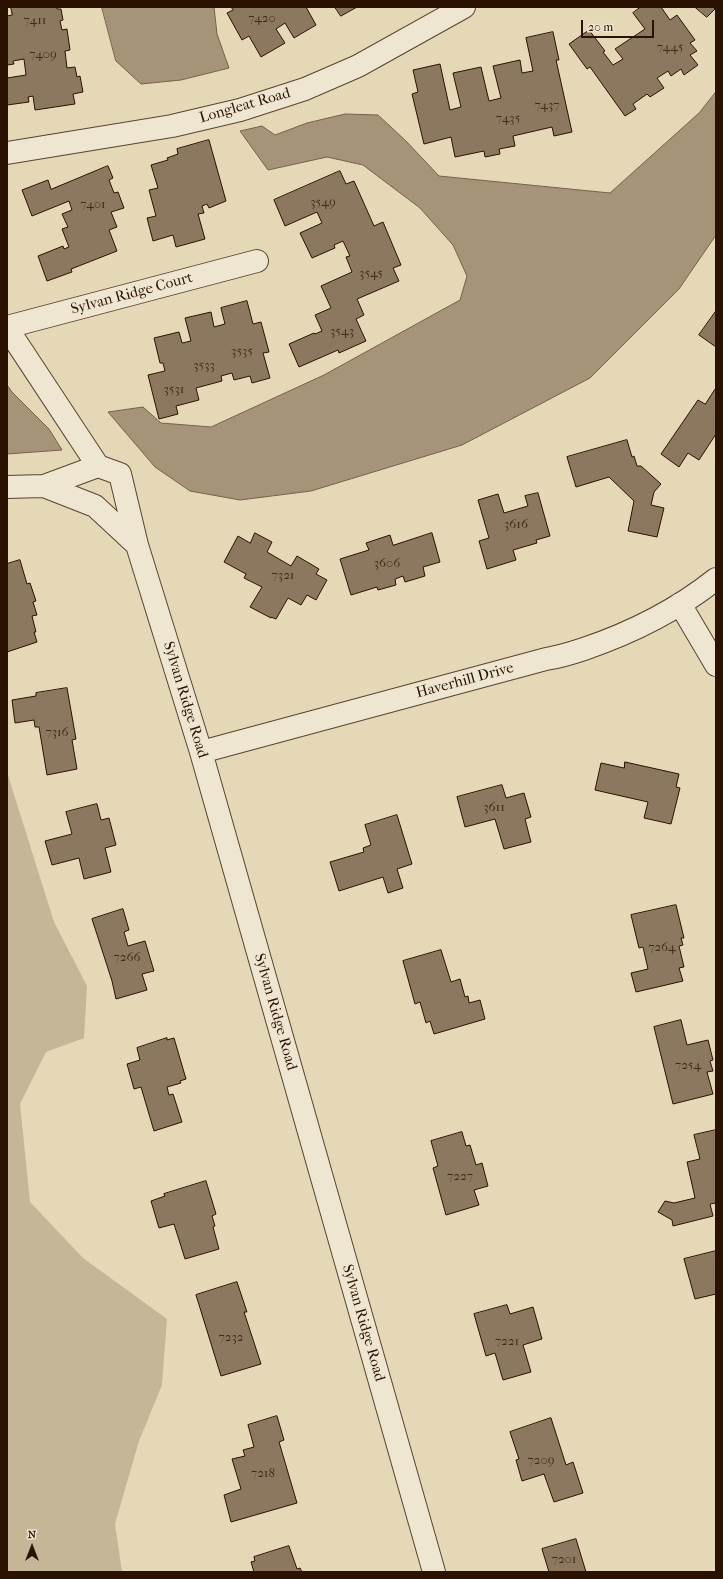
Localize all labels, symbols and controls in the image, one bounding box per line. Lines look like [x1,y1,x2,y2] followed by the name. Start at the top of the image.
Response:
[248,11,276,27] house number: 7420
[583,12,656,38] scale bar
[24,13,46,29] house number: 7411
[588,20,613,34] text: 20 m
[657,40,683,56] house number: 7445
[29,47,57,63] house number: 7409
[197,84,293,128] street label: Longleat Road
[534,98,560,114] house number: 7437
[496,111,520,127] house number: 7435
[310,195,336,211] house number: 3549
[80,197,106,213] house number: 7401
[359,266,383,282] house number: 3545
[69,269,195,319] street label: Sylvan Ridge Court
[330,324,354,340] house number: 3543
[231,344,253,360] house number: 3535
[193,358,215,374] house number: 3533
[164,382,184,398] house number: 3531
[504,517,528,533] house number: 3616
[374,556,400,572] house number: 3606
[272,568,294,584] house number: 7321
[159,640,211,760] street label: Sylvan Ridge Road
[414,659,516,703] street label: Haverhill Drive
[45,725,69,741] house number: 7316
[483,800,505,816] house number: 3611
[648,940,676,956] house number: 7264
[114,950,140,966] house number: 7266
[250,951,300,1073] street label: Sylvan Ridge Road
[675,1058,701,1074] house number: 7254
[447,1169,473,1185] house number: 7227
[338,1262,388,1384] street label: Sylvan Ridge Road
[219,1330,243,1346] house number: 7232
[495,1334,519,1350] house number: 7221
[528,1453,554,1469] house number: 7209
[251,1466,275,1482] house number: 7218
[12,1527,52,1567] north arrow
[28,1528,36,1541] text: N
[552,1552,576,1568] house number: 7201

